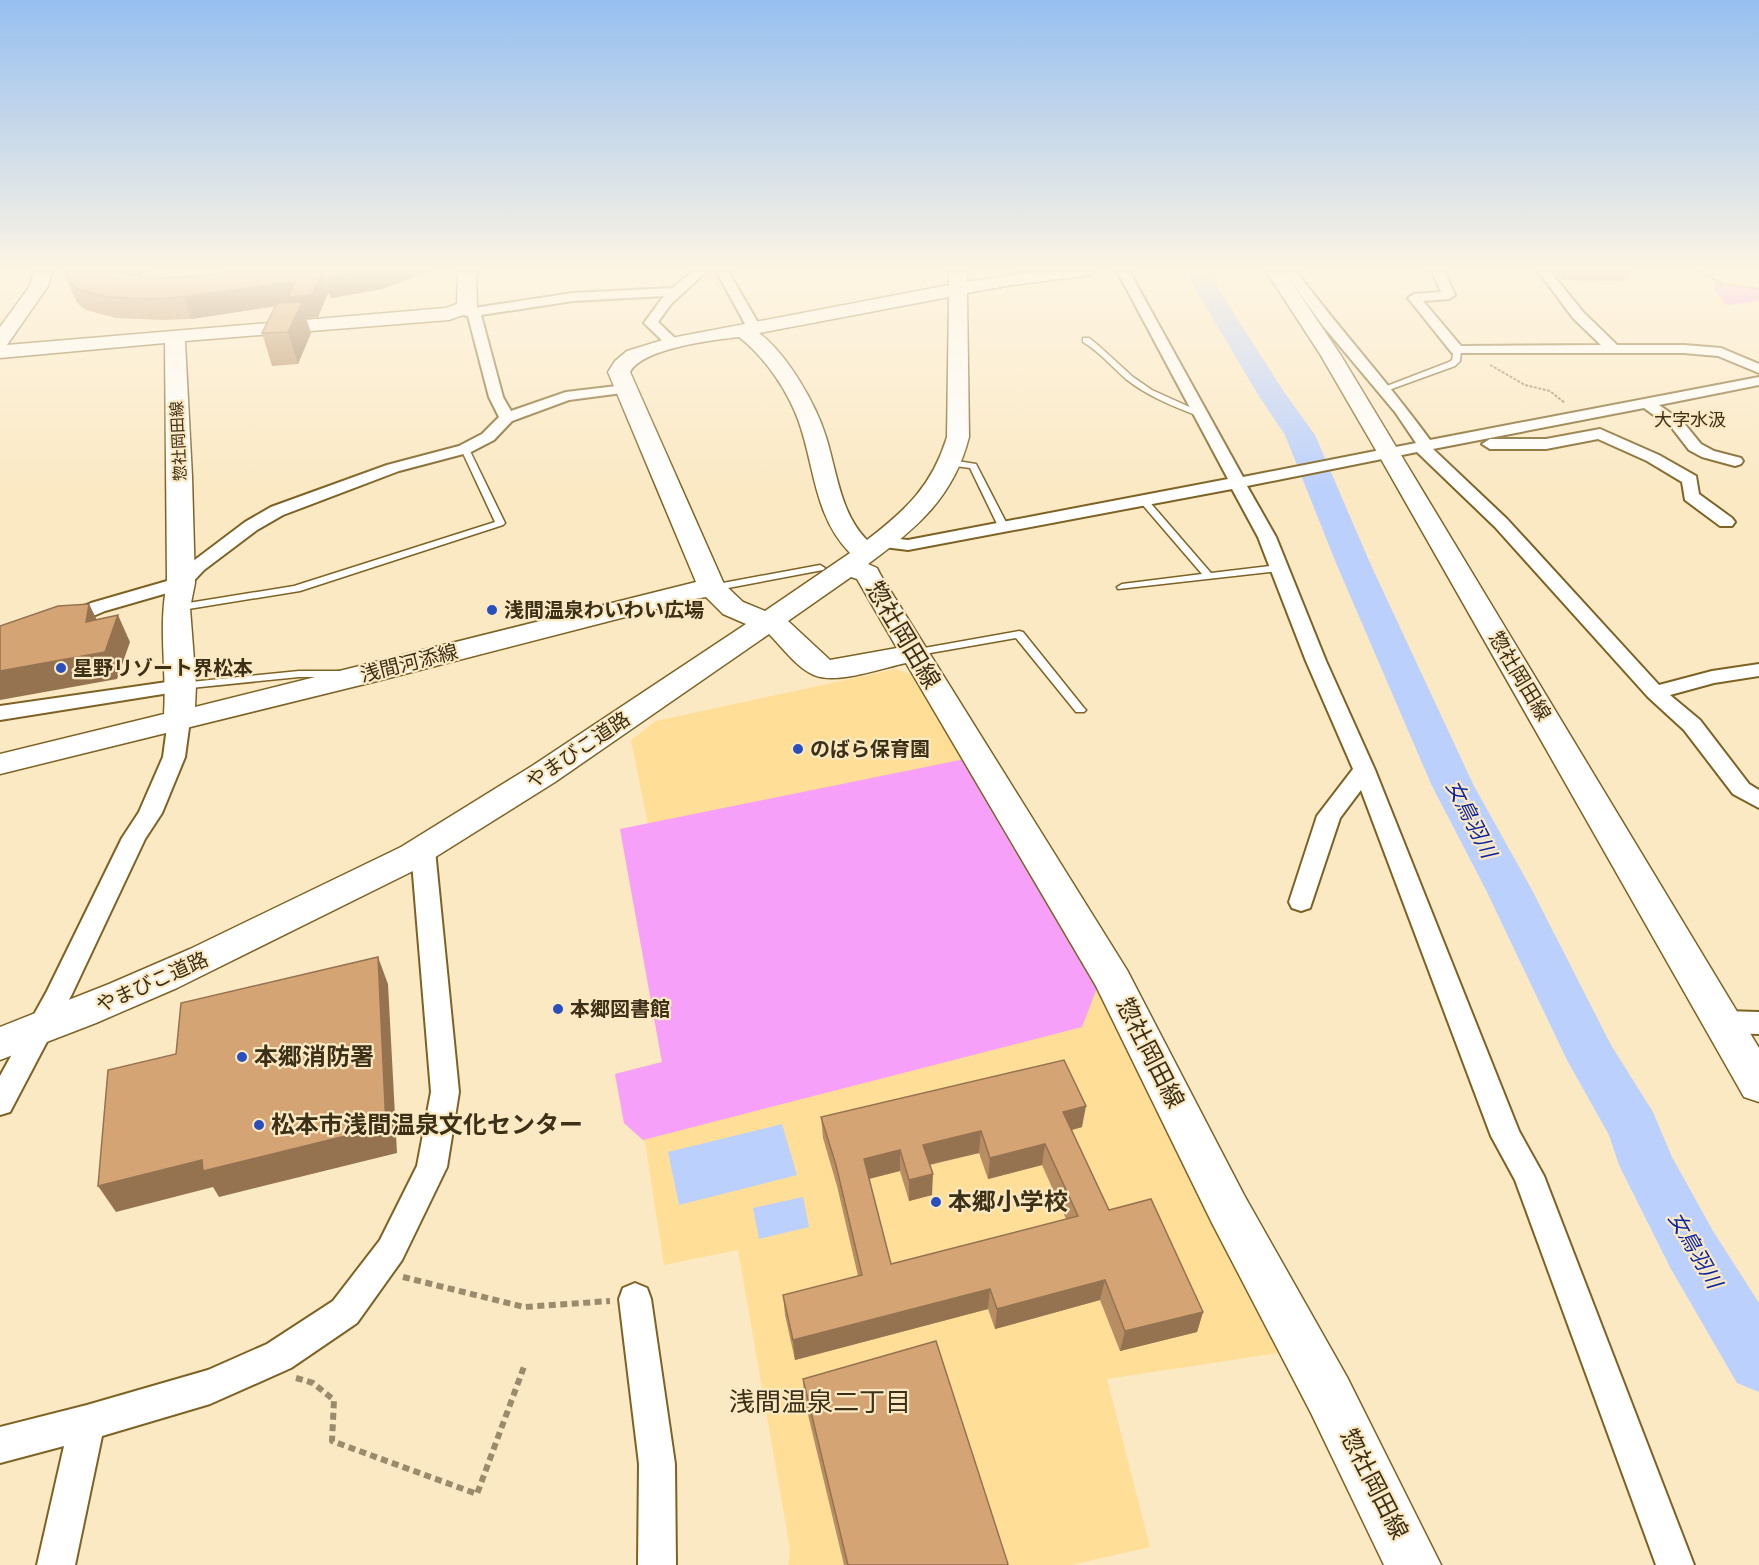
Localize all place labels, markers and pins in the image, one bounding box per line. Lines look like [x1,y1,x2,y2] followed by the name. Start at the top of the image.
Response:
[504,598,704,622] place label: 浅間温泉わいわい広場
[485,603,499,617] marker: 浅間温泉わいわい広場
[73,656,253,680] place label: 星野リゾート界松本
[54,661,68,675] marker: 星野リゾート界松本
[810,737,930,761] place label: のばら保育園
[791,742,805,756] marker: のばら保育園
[570,997,670,1021] place label: 本郷図書館
[551,1002,565,1016] marker: 本郷図書館
[254,1043,374,1071] place label: 本郷消防署
[235,1050,249,1064] marker: 本郷消防署
[271,1111,583,1139] place label: 松本市浅間温泉文化センター
[252,1118,266,1132] marker: 松本市浅間温泉文化センター
[948,1188,1068,1216] place label: 本郷小学校
[929,1195,943,1209] marker: 本郷小学校

